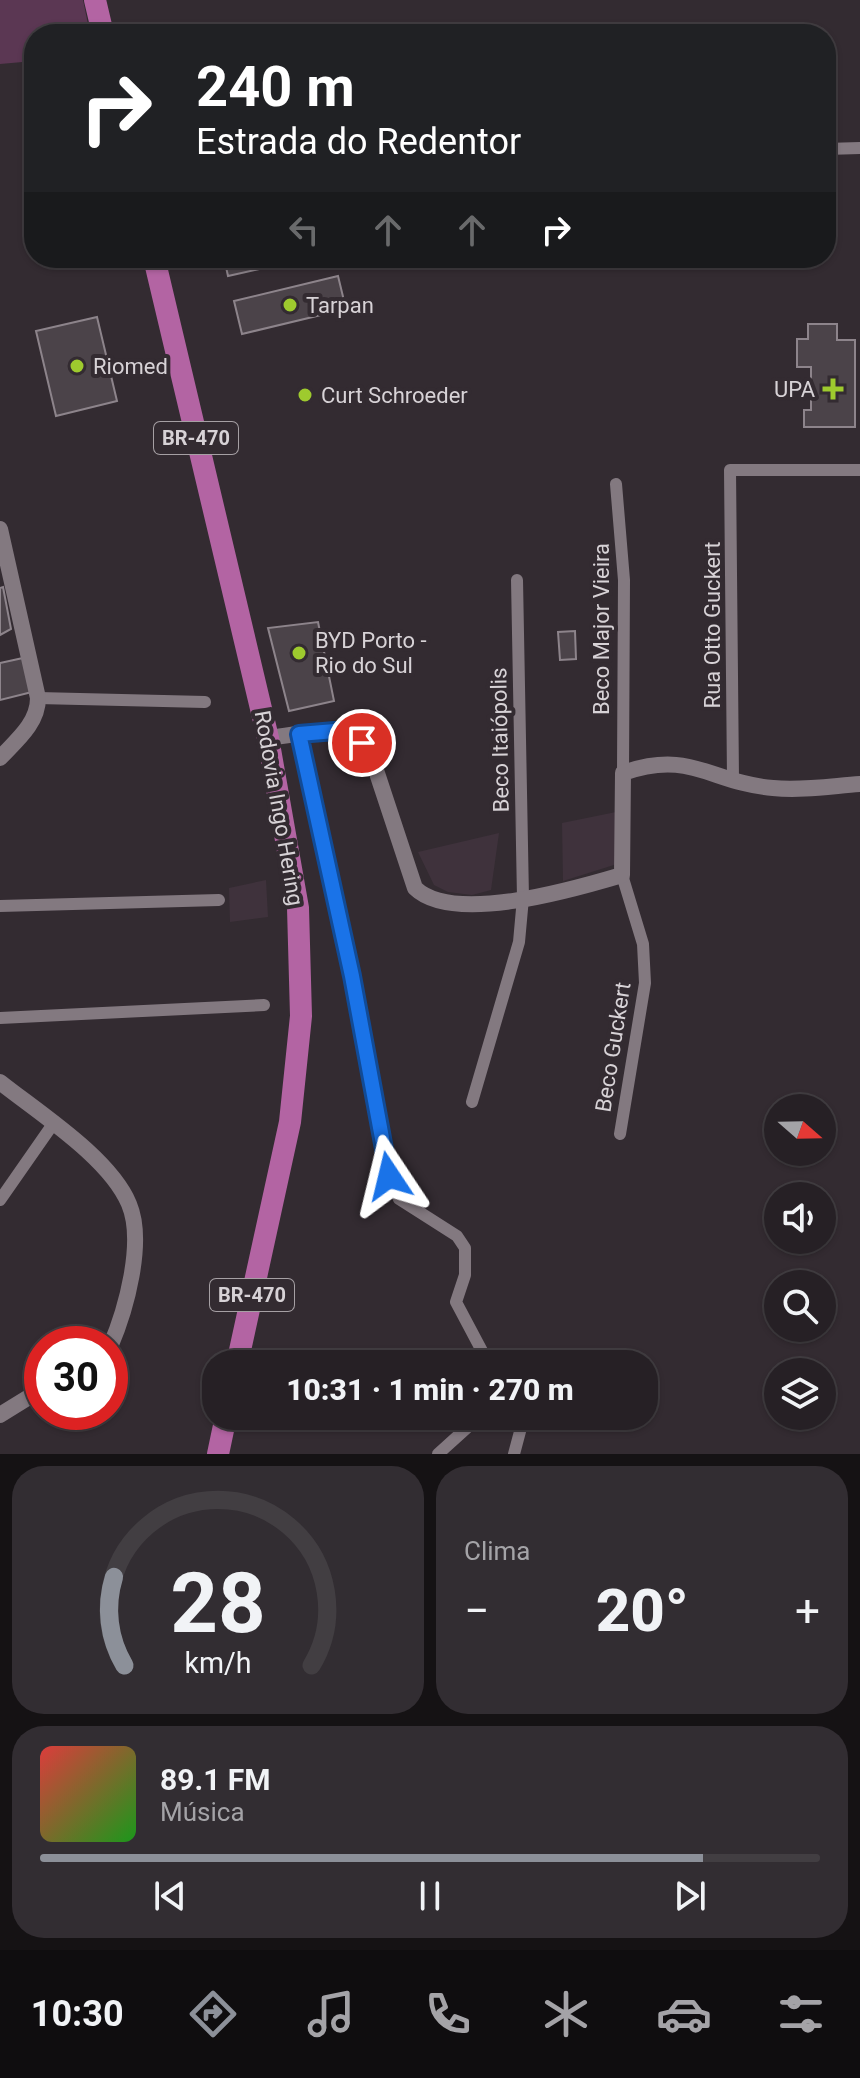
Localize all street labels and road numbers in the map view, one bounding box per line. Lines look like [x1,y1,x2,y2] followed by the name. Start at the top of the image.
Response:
[154,422,238,454] road number: BR-470
[700,542,725,708] street label: Rua Otto Guckert
[589,543,614,715] street label: Beco Major Vieira
[486,667,514,813] street label: Beco Itaiópolis
[250,709,308,907] street label: Rodovia Ingo Hering
[590,980,636,1114] street label: Beco Guckert
[210,1279,294,1311] road number: BR-470

